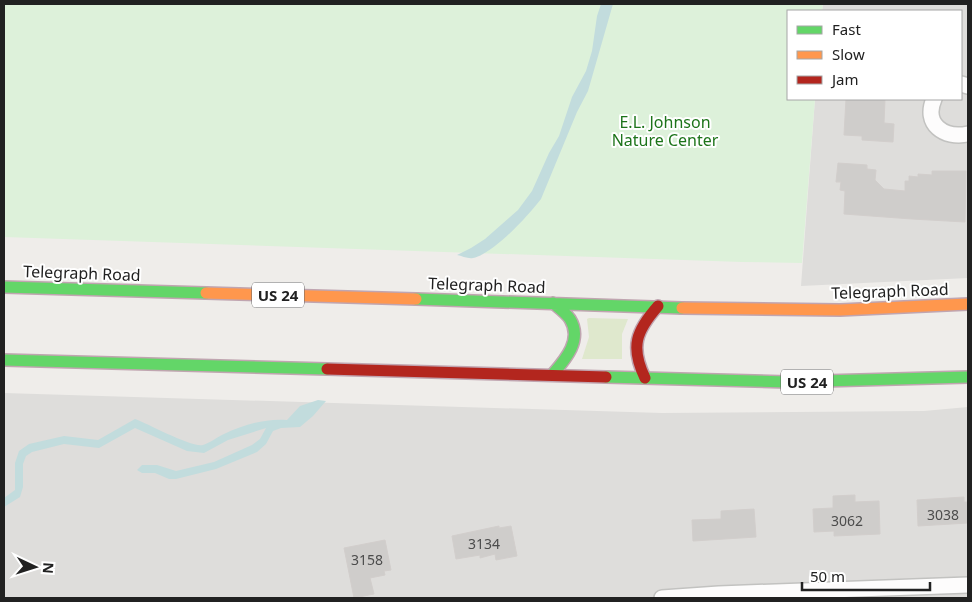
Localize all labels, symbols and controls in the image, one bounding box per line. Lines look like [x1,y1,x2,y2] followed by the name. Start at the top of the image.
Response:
[787,10,962,100] legend
[832,19,861,39] text: Fast
[832,44,865,64] text: Slow
[830,69,859,89] text: Jam
[612,111,719,151] park label: E.L. Johnson Nature Center
[23,260,141,286] street label: Telegraph Road
[428,272,546,298] street label: Telegraph Road
[831,278,949,304] street label: Telegraph Road
[252,282,304,308] road number: US 24
[781,370,833,394] road number: US 24
[927,505,959,524] house number: 3038
[831,511,863,530] house number: 3062
[468,534,500,553] house number: 3134
[10,542,60,592] north arrow
[351,550,383,569] house number: 3158
[802,560,930,592] scale bar
[39,562,58,574] text: N
[810,566,845,586] text: 50 m

